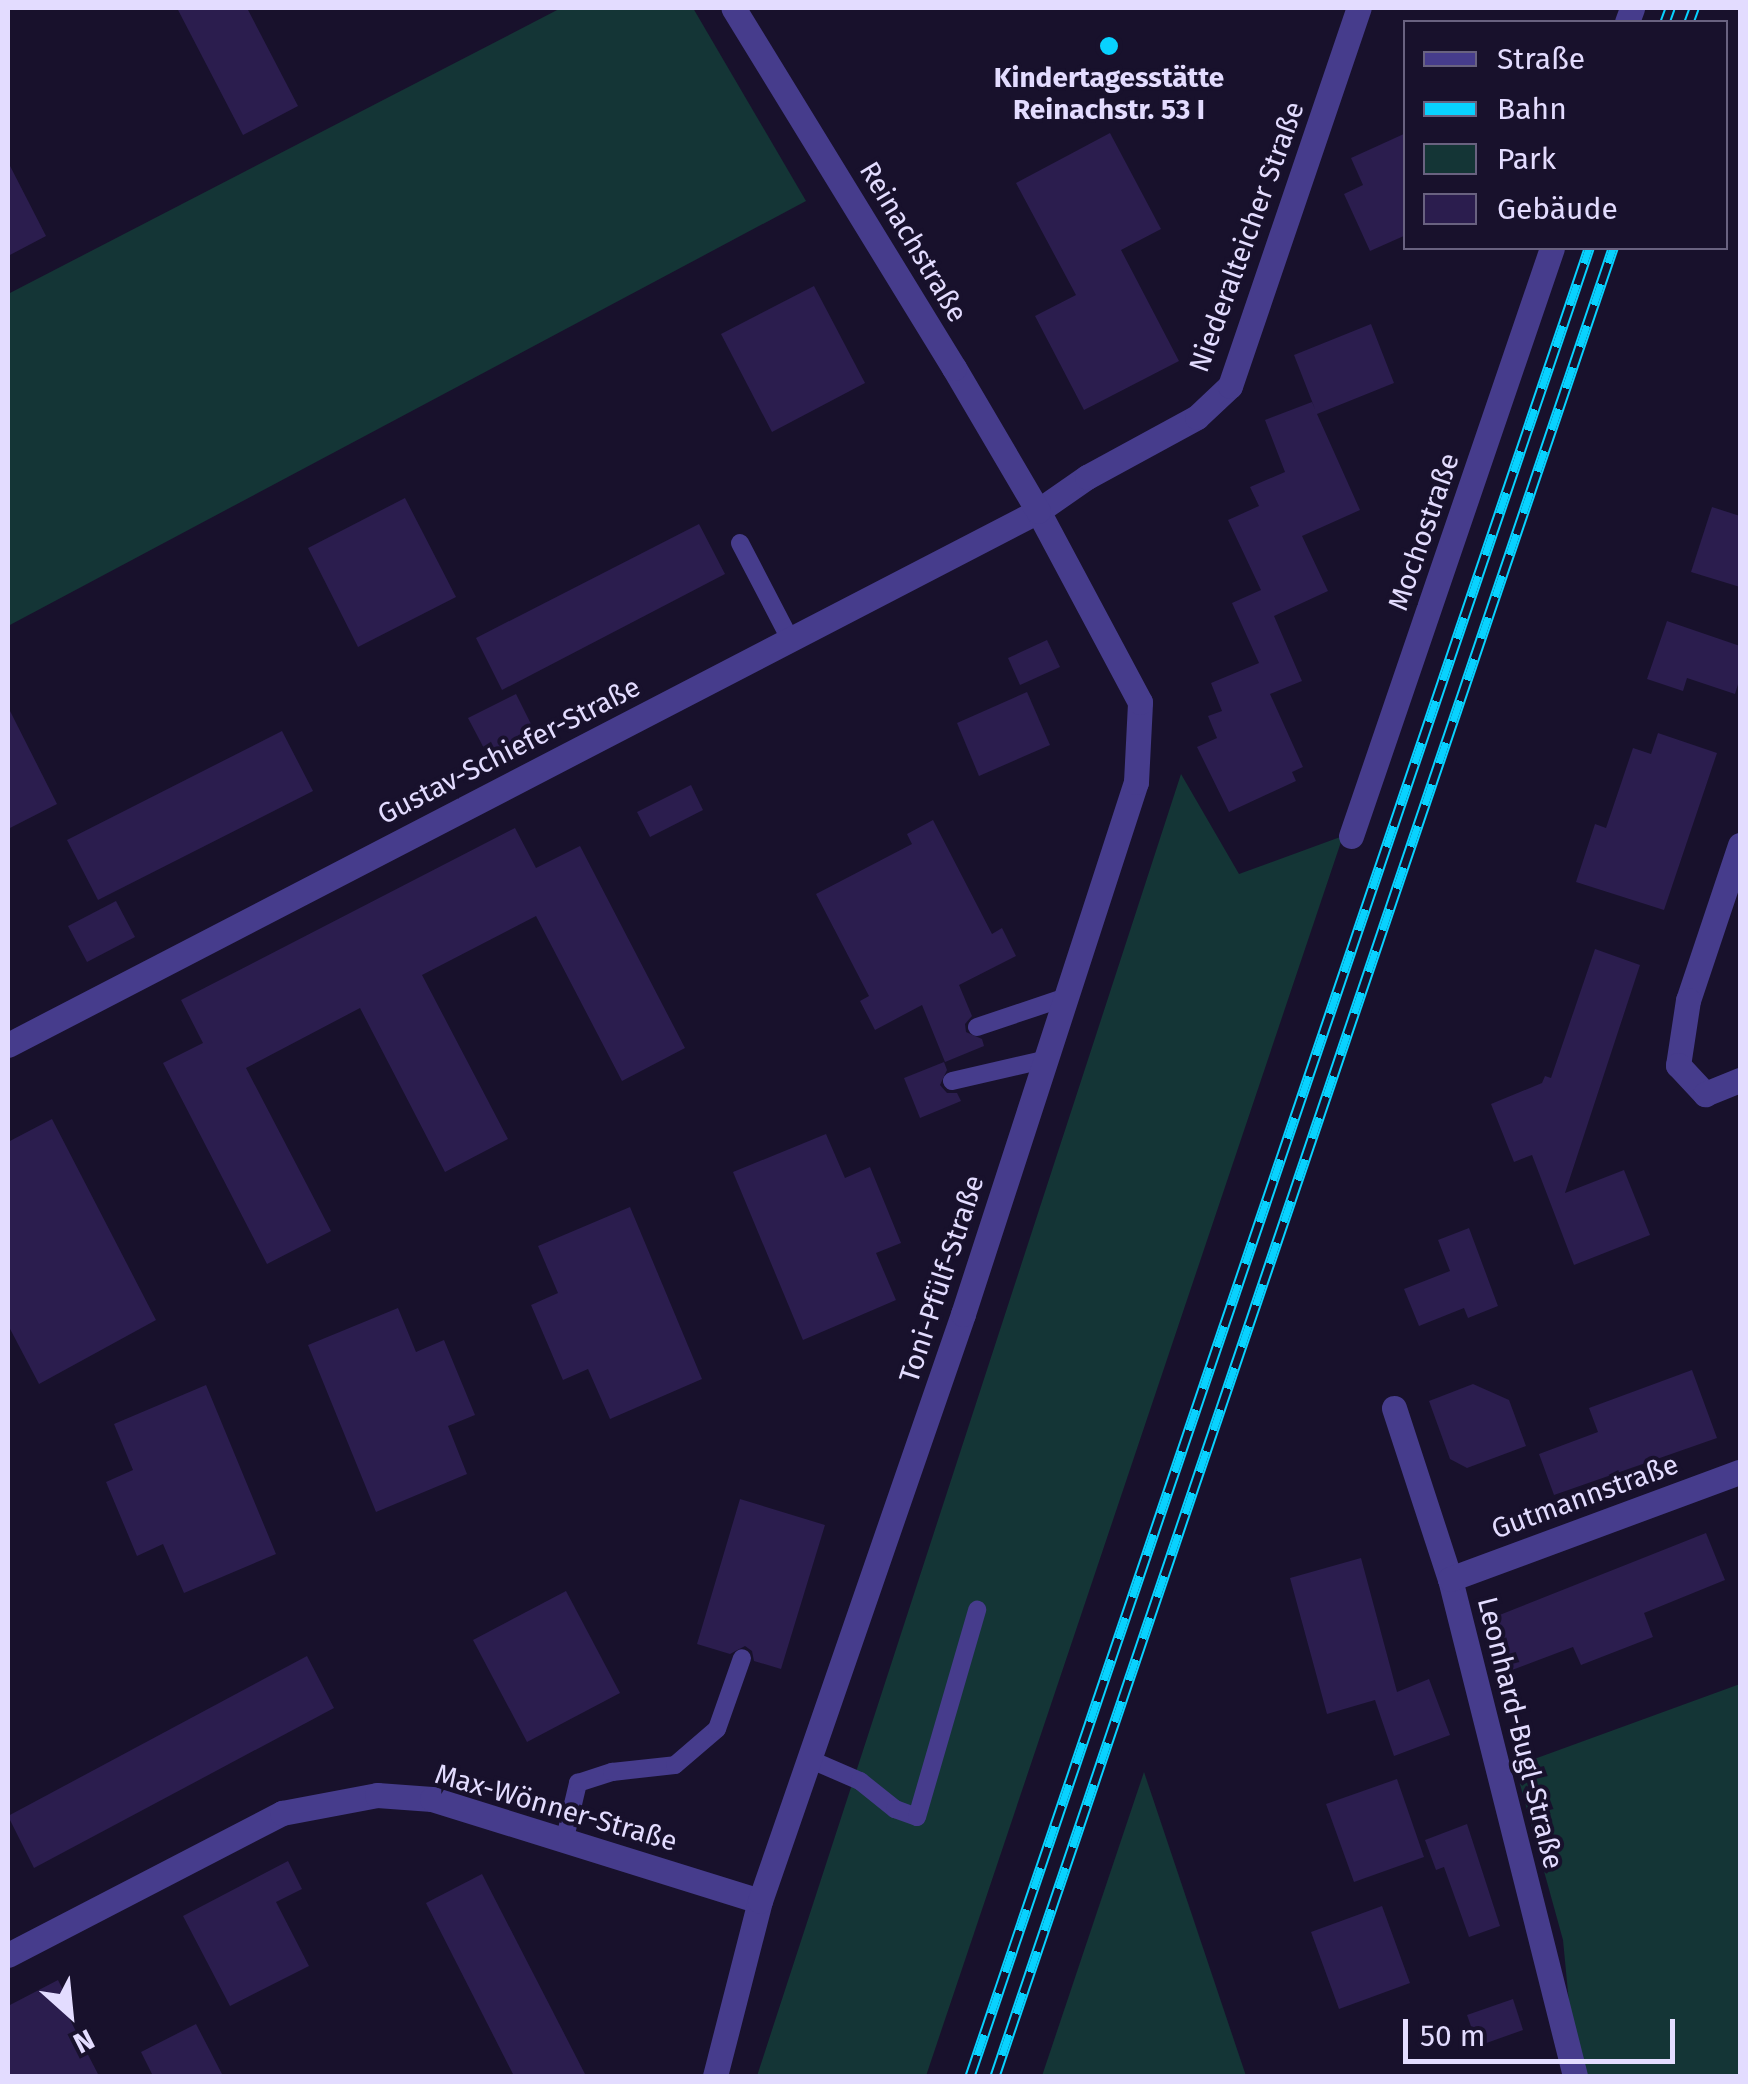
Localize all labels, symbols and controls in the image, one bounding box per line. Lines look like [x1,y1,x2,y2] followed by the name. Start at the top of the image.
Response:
[1403,20,1728,250] legend
[1098,35,1120,57] marker: Kindertagesstätte Reinachstr. 53 I
[1497,41,1585,77] text: Straße
[994,61,1224,127] place label: Kindertagesstätte Reinachstr. 53 I
[1497,91,1567,127] text: Bahn
[1182,97,1312,377] street label: Niederalteicher Straße
[1497,141,1556,177] text: Park
[852,156,974,328] street label: Reinachstraße
[1497,191,1618,227] text: Gebäude
[1381,449,1467,615] street label: Mochostraße
[372,670,646,832] street label: Gustav-Schiefer-Straße
[893,1171,991,1387] street label: Toni-Pfülf-Straße
[1487,1448,1683,1546] street label: Gutmannstraße
[1470,1594,1570,1872] street label: Leonhard-Bugl-Straße
[431,1757,681,1859] street label: Max-Wönner-Straße
[20,1964,120,2064] north arrow
[1408,1999,1680,2061] scale bar
[1420,2018,1485,2054] text: 50 m
[68,2022,100,2060] text: N

